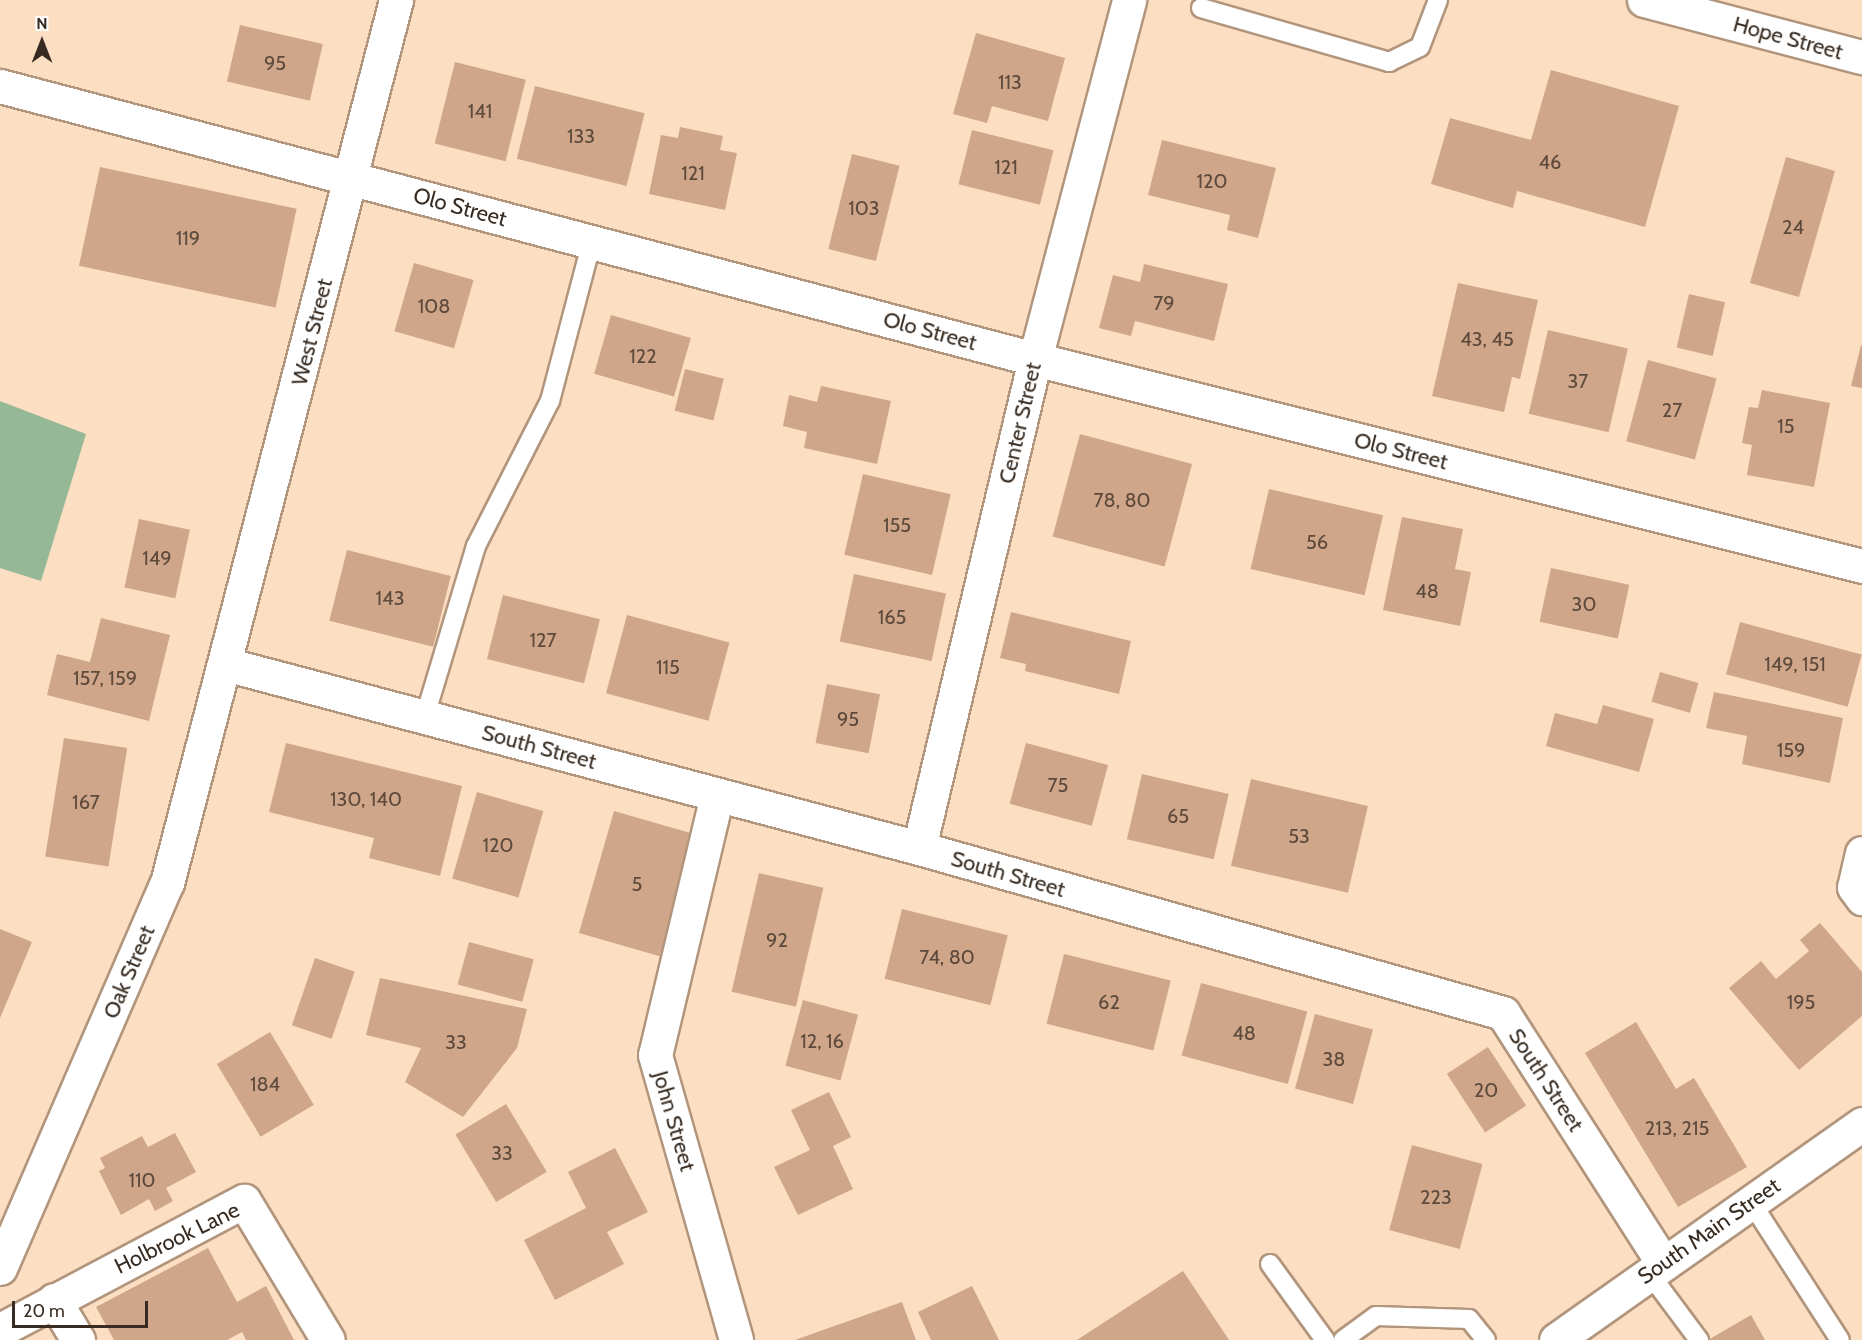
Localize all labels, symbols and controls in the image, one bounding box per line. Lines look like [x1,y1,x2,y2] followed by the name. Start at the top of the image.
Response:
[1730,11,1846,65] street label: Hope Street
[12,12,72,72] north arrow
[36,14,48,33] text: N
[264,51,286,75] house number: 95
[998,70,1022,94] house number: 113
[468,99,492,123] house number: 141
[567,124,595,148] house number: 133
[1539,150,1561,174] house number: 46
[994,155,1018,179] house number: 121
[681,161,705,185] house number: 121
[1197,169,1227,193] house number: 120
[410,182,510,232] street label: Olo Street
[848,196,880,220] house number: 103
[1782,215,1804,239] house number: 24
[176,226,200,250] house number: 119
[286,276,338,388] street label: West Street
[1153,291,1175,315] house number: 79
[418,294,450,318] house number: 108
[880,306,980,356] street label: Olo Street
[1460,327,1514,351] house number: 43, 45
[629,344,657,368] house number: 122
[993,360,1047,486] street label: Center Street
[1568,369,1588,393] house number: 37
[1662,398,1682,422] house number: 27
[1777,414,1795,438] house number: 15
[1351,427,1451,475] street label: Olo Street
[1093,488,1151,512] house number: 78, 80
[883,513,911,537] house number: 155
[1306,530,1328,554] house number: 56
[142,546,172,570] house number: 149
[1415,579,1439,603] house number: 48
[376,586,404,610] house number: 143
[1572,592,1596,616] house number: 30
[878,605,906,629] house number: 165
[529,628,557,652] house number: 127
[1764,652,1826,676] house number: 149, 151
[656,655,680,679] house number: 115
[73,666,137,690] house number: 157, 159
[837,707,859,731] house number: 95
[479,719,599,775] street label: South Street
[1777,738,1805,762] house number: 159
[1048,773,1068,797] house number: 75
[330,787,402,811] house number: 130, 140
[72,790,100,814] house number: 167
[1167,804,1189,828] house number: 65
[1288,824,1310,848] house number: 53
[483,833,513,857] house number: 120
[948,845,1068,903] street label: South Street
[632,872,642,896] house number: 5
[98,921,160,1023] street label: Oak Street
[766,928,788,952] house number: 92
[919,945,975,969] house number: 74, 80
[1098,990,1120,1014] house number: 62
[1787,990,1815,1014] house number: 195
[1232,1021,1256,1045] house number: 48
[1503,1024,1589,1136] street label: South Street
[800,1029,844,1053] house number: 12, 16
[445,1030,467,1054] house number: 33
[1323,1047,1345,1071] house number: 38
[647,1068,701,1174] street label: John Street
[250,1072,280,1096] house number: 184
[1474,1078,1498,1102] house number: 20
[1645,1116,1709,1140] house number: 213, 215
[491,1141,513,1165] house number: 33
[129,1168,155,1192] house number: 110
[1633,1172,1785,1290] street label: South Main Street
[1420,1185,1452,1209] house number: 223
[110,1196,244,1280] street label: Holbrook Lane
[15,1289,152,1327] scale bar
[23,1300,65,1322] text: 20 m

